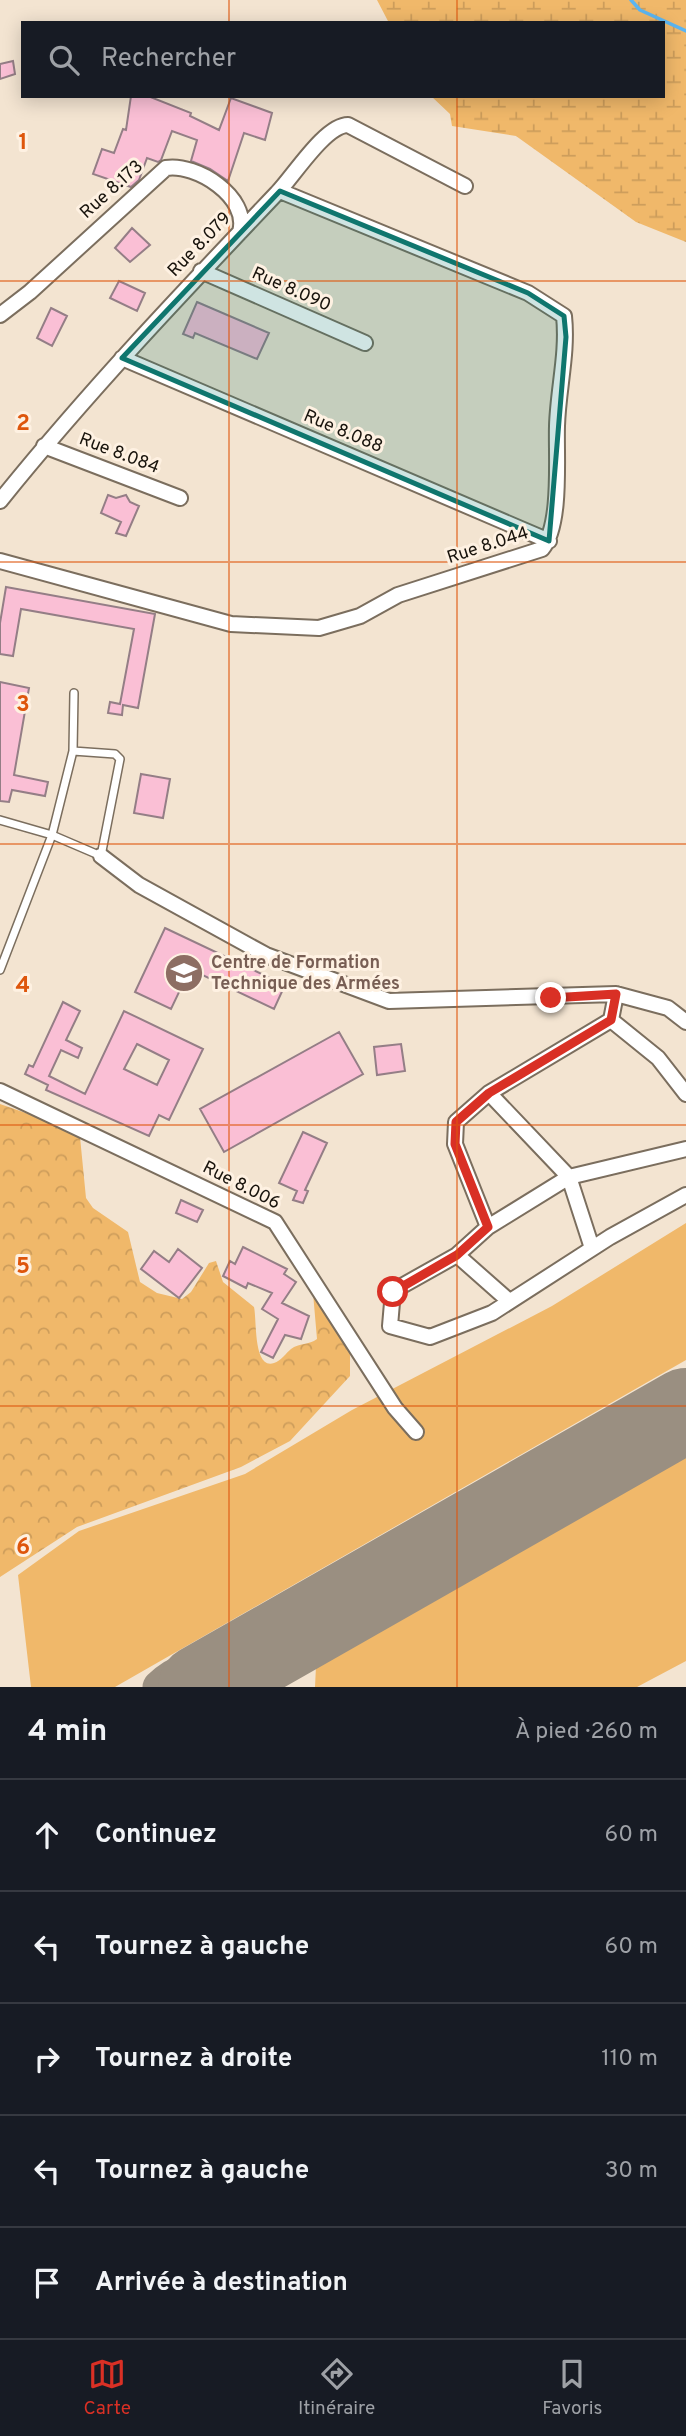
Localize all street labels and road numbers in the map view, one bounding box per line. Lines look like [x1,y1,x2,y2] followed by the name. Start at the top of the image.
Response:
[76,156,148,224] street label: Rue 8.173
[163,208,237,282] street label: Rue 8.079
[248,262,334,318] street label: Rue 8.090
[300,405,386,459] street label: Rue 8.088
[76,428,162,480] street label: Rue 8.084
[444,522,532,570] street label: Rue 8.044
[198,1157,284,1215] street label: Rue 8.006

